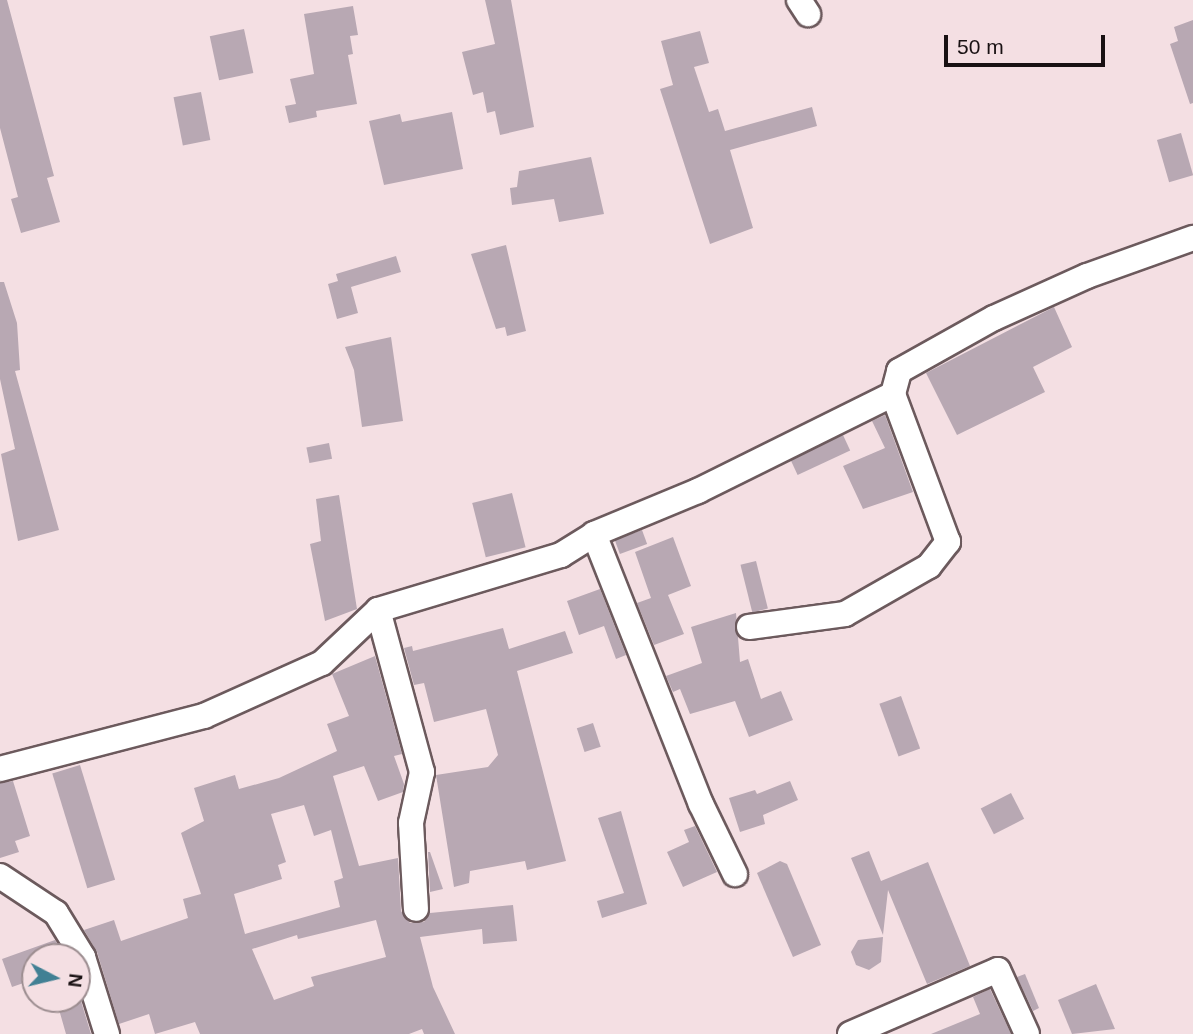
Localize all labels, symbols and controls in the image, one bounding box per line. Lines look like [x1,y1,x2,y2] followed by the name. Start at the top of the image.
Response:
[948,21,1109,65] scale bar
[957,35,1004,58] text: 50 m
[21,943,91,1013] north arrow
[64,972,87,988] text: N

